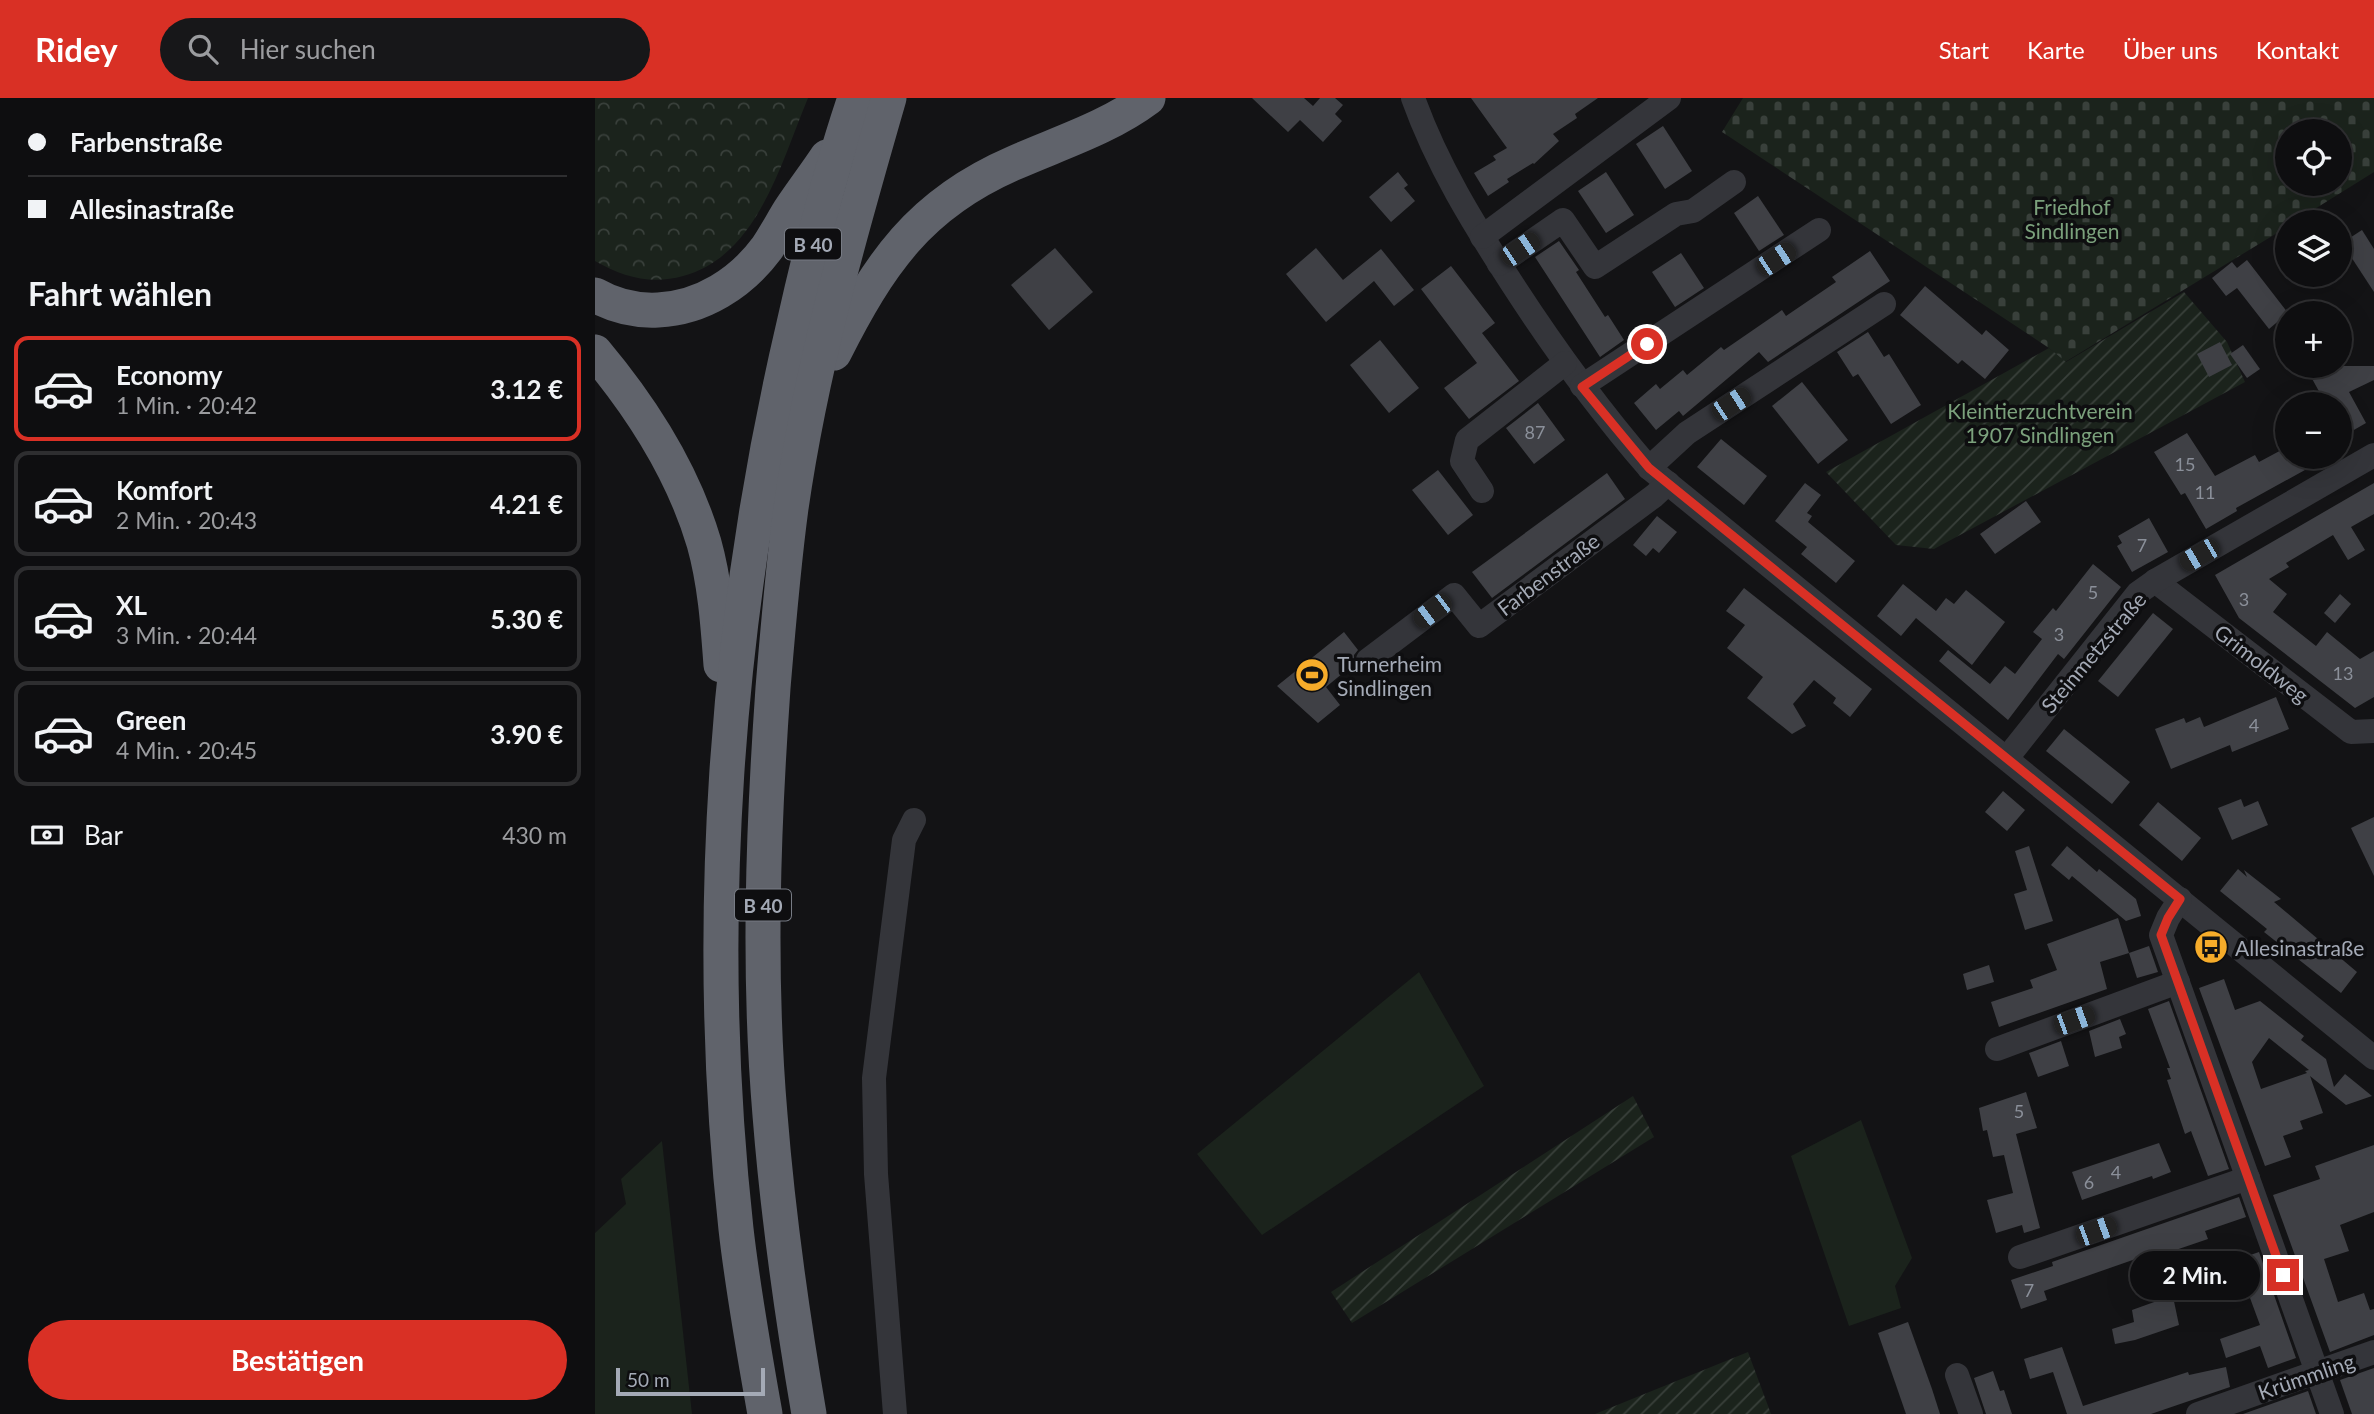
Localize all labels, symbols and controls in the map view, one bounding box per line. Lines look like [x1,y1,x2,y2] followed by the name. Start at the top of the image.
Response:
[160,18,650,81] search box
[35,29,118,69] text: Ridey
[184,30,222,68] icon: search
[240,33,376,65] text: Hier suchen
[1939,35,1989,64] text: Start
[2027,35,2085,64] text: Karte
[2123,35,2218,64] text: Über uns
[2256,35,2339,64] text: Kontakt
[2275,119,2352,469] map controls
[2275,119,2352,196] button: locate
[70,126,223,158] text: Farbenstraße
[70,193,234,225] text: Allesinastraße
[2024,194,2120,243] park label: Friedhof Sindlingen
[2275,210,2352,287] button: layers
[785,228,841,260] road number: B 40
[1497,229,1544,269] car
[1753,239,1800,279] car
[28,274,212,313] text: Fahrt wählen
[2275,301,2352,378] button: +
[1631,328,1663,360] route start
[32,357,95,420] icon: car
[116,359,222,391] text: Economy
[490,373,563,405] text: 3.12 €
[1708,384,1755,424] car
[116,391,257,419] text: 1 Min. · 20:42
[2275,392,2352,469] button: −
[1947,398,2133,447] park label: Kleintierzuchtverein 1907 Sindlingen
[1525,421,1545,443] house number: 87
[2175,453,2195,475] house number: 15
[32,472,95,535] icon: car
[116,474,213,506] text: Komfort
[2195,481,2215,503] house number: 11
[490,488,563,520] text: 4.21 €
[116,506,257,534] text: 2 Min. · 20:43
[1492,528,1604,620] street label: Farbenstraße
[2137,534,2147,556] house number: 7
[2176,535,2223,575] car
[2088,581,2098,603] house number: 5
[32,587,95,650] icon: car
[2035,587,2151,717] street label: Steinmetzstraße
[2239,588,2249,610] house number: 3
[116,589,147,621] text: XL
[1409,590,1456,632] car
[490,603,563,635] text: 5.30 €
[2210,619,2314,707] street label: Grimoldweg
[116,621,257,649] text: 3 Min. · 20:44
[2054,623,2064,645] house number: 3
[1337,651,1442,700] place label: Turnerheim Sindlingen
[1293,656,1331,694] sports icon: Turnerheim Sindlingen
[2333,662,2353,684] house number: 13
[32,702,95,765] icon: car
[116,704,186,736] text: Green
[2249,714,2259,736] house number: 4
[490,718,563,750] text: 3.90 €
[116,736,257,764] text: 4 Min. · 20:45
[28,816,66,854] icon: cash
[84,819,123,851] text: Bar
[502,821,567,849] text: 430 m
[735,890,791,920] road number: B 40
[2192,928,2230,966] bus stop icon: Allesinastraße
[2235,935,2364,960] place label: Allesinastraße
[2051,1003,2098,1037] car
[2014,1100,2024,1122] house number: 5
[2111,1161,2121,1183] house number: 4
[2084,1171,2094,1193] house number: 6
[2073,1214,2120,1248] car
[2129,1250,2259,1300] callout: 2 Min.
[2267,1259,2299,1291] route end
[2163,1261,2227,1289] text: 2 Min.
[2024,1279,2034,1301] house number: 7
[28,1320,567,1400] button: Bestätigen
[2254,1348,2358,1404] street label: Krümmling
[616,1365,765,1397] scale bar
[627,1368,670,1391] text: 50 m

